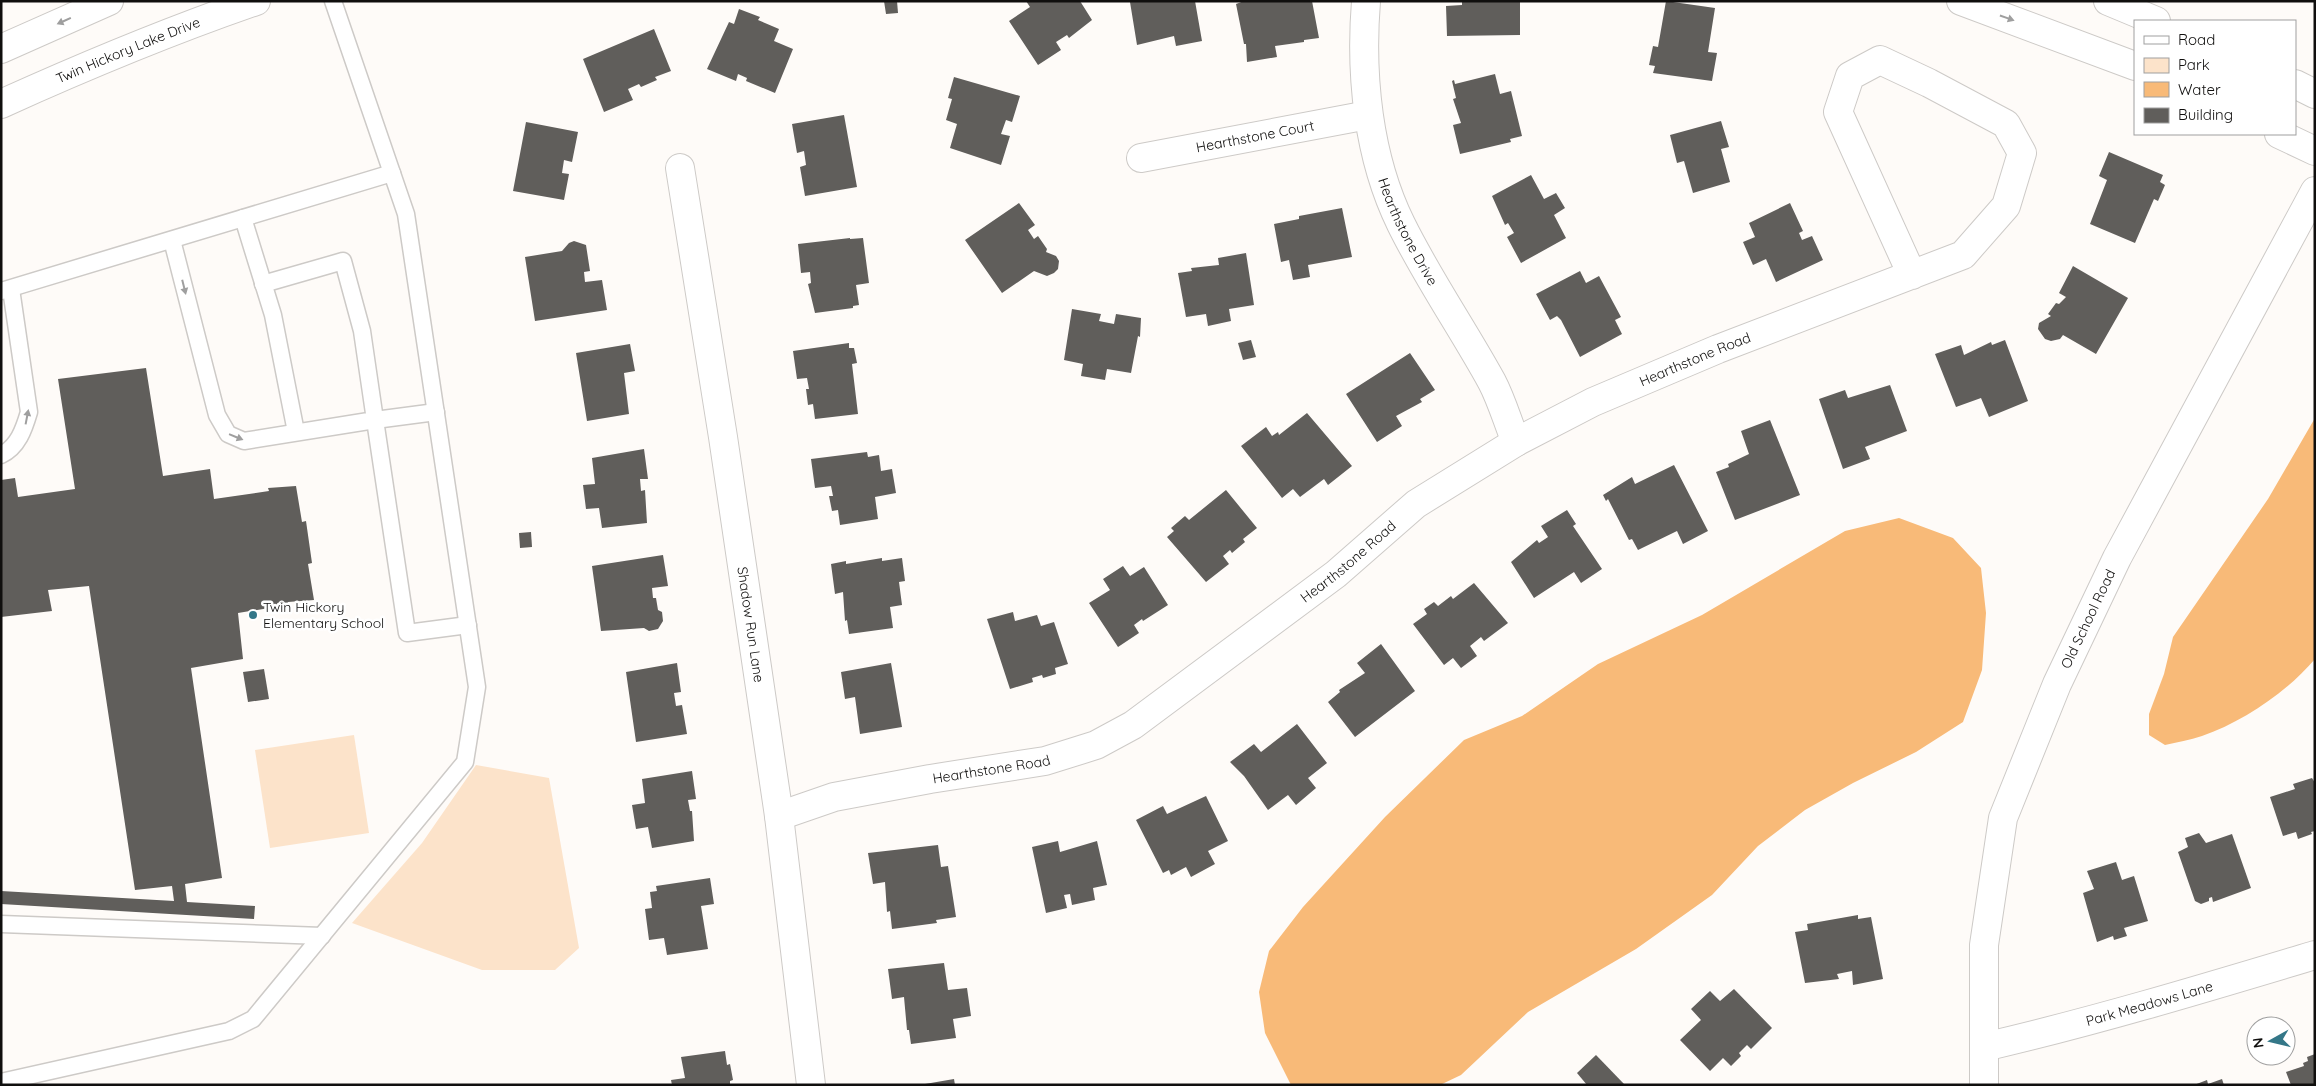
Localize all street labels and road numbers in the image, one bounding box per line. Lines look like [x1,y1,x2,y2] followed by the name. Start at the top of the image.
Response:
[53,13,203,88] street label: Twin Hickory Lake Drive
[1194,116,1316,156] street label: Hearthstone Court
[1374,175,1442,289] street label: Hearthstone Drive
[1636,328,1753,390] street label: Hearthstone Road
[1297,517,1400,606] street label: Hearthstone Road
[733,566,768,684] street label: Shadow Run Lane
[2057,566,2119,672] street label: Old School Road
[931,751,1053,787] street label: Hearthstone Road
[2084,977,2215,1030] street label: Park Meadows Lane

